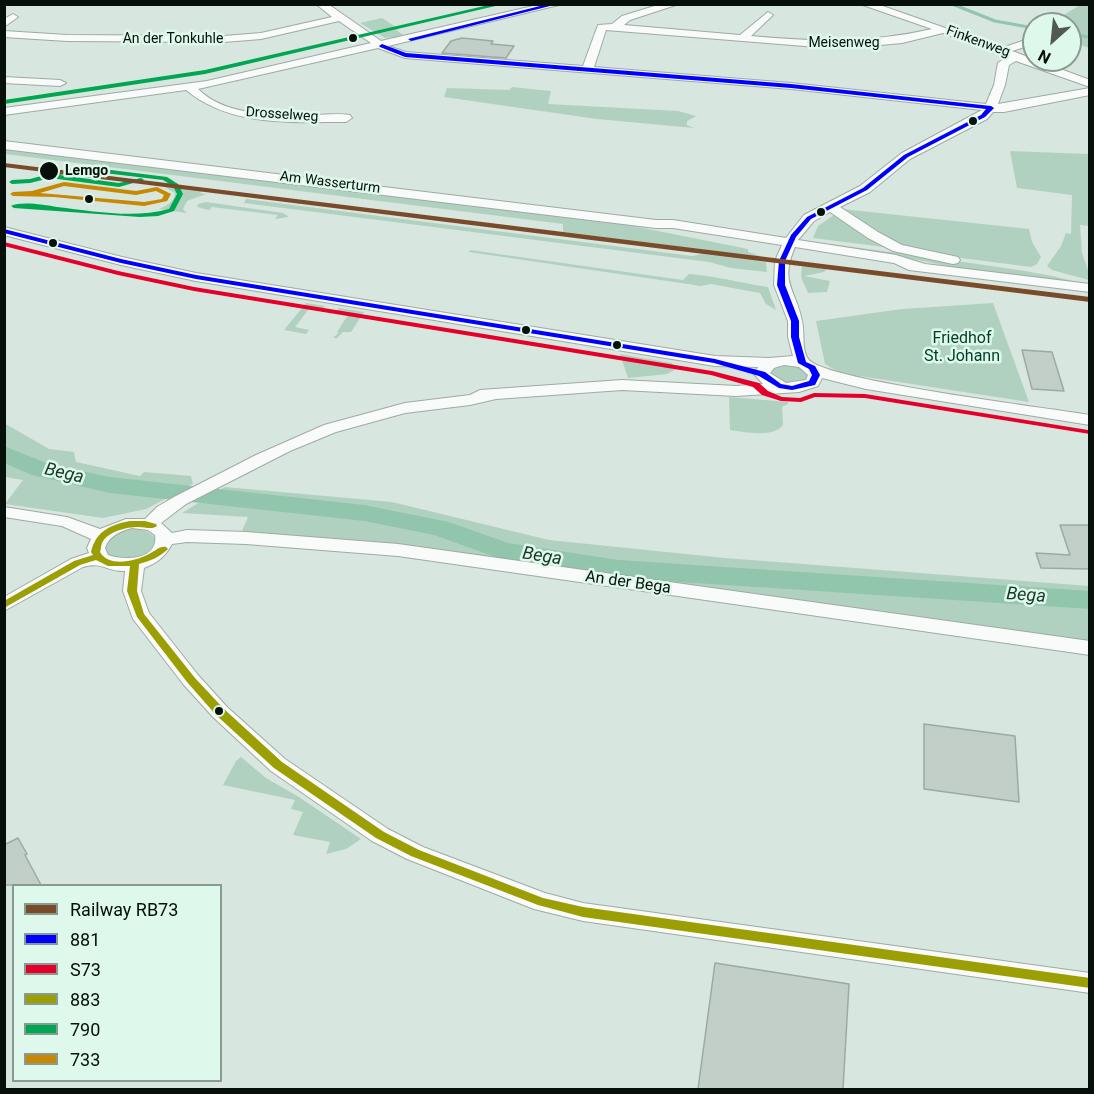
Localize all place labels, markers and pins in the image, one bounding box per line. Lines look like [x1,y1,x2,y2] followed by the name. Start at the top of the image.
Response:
[347,32,359,44] unlabelled marker
[967,115,979,127] unlabelled marker
[38,160,60,182] marker: Lemgo
[65,163,108,179] place label: Lemgo
[83,193,95,205] unlabelled marker
[815,206,827,218] unlabelled marker
[47,237,59,249] unlabelled marker
[520,324,532,336] unlabelled marker
[611,339,623,351] unlabelled marker
[213,705,225,717] unlabelled marker

